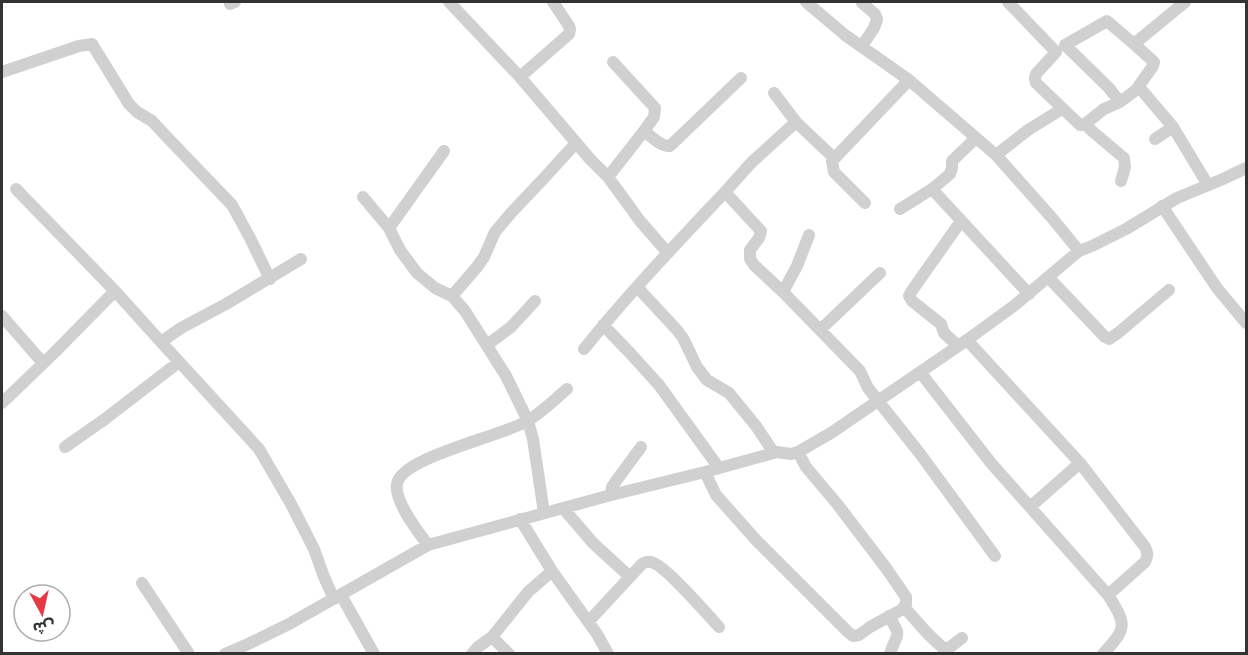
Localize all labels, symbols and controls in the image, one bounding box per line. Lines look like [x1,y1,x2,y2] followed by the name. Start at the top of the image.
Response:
[12,583,72,643] north arrow
[31,614,56,637] text: ش

